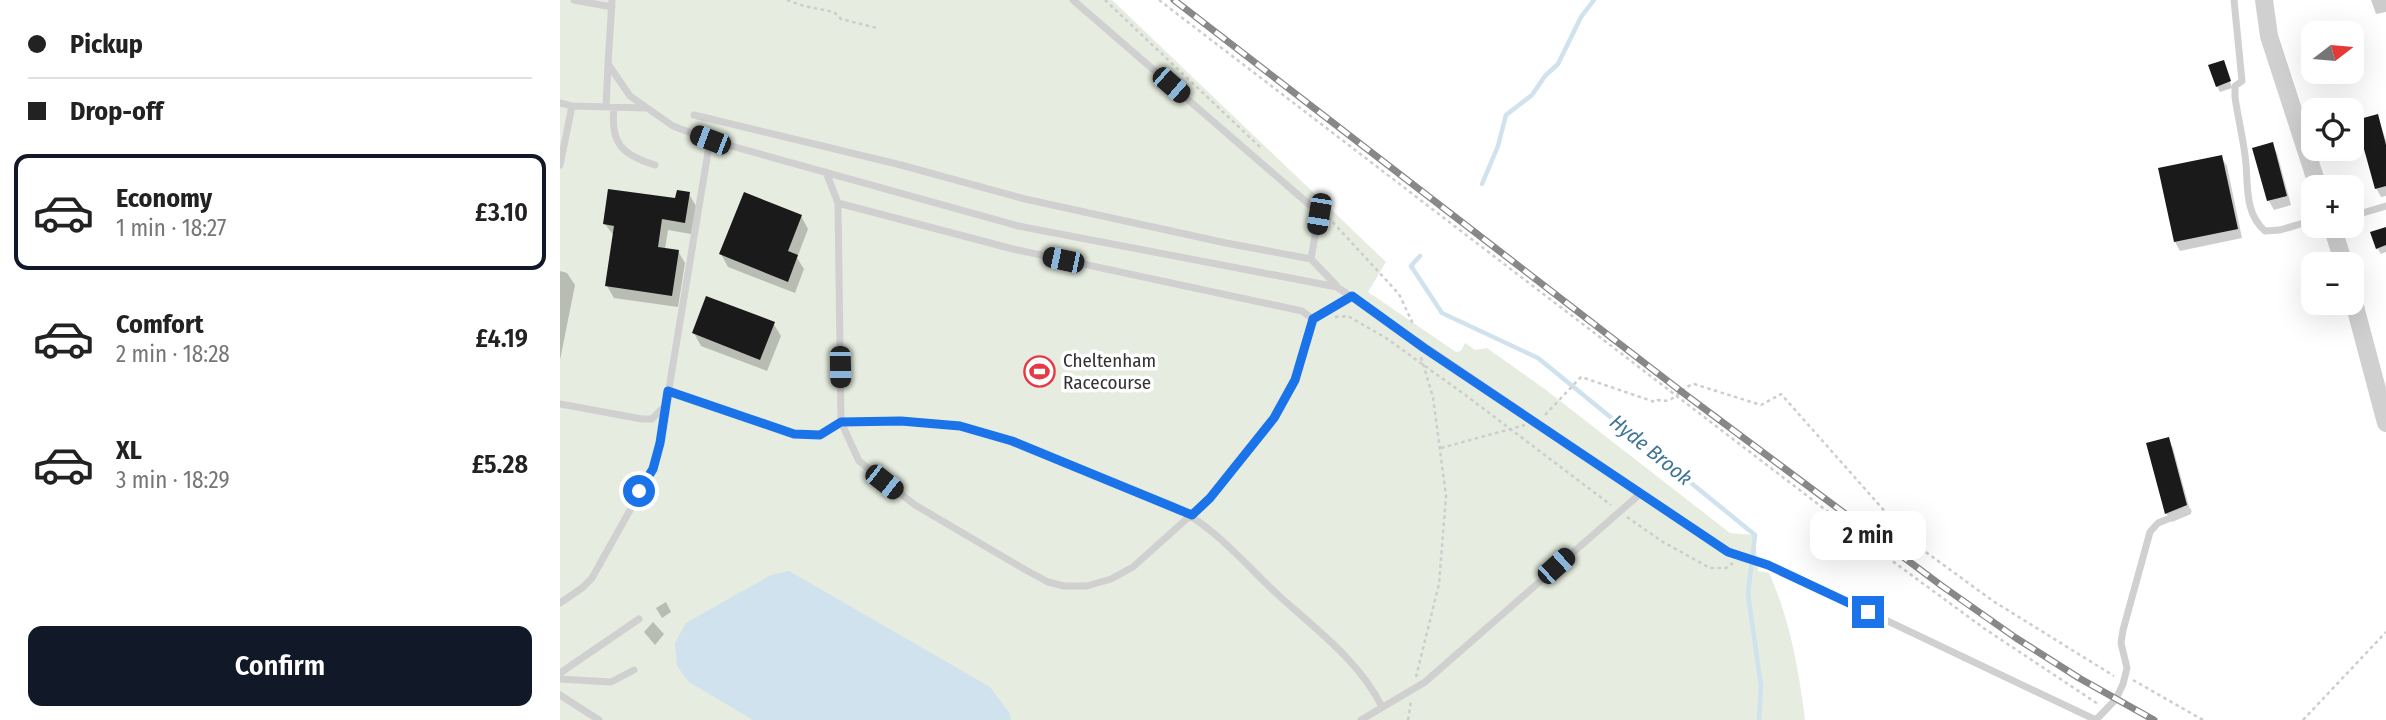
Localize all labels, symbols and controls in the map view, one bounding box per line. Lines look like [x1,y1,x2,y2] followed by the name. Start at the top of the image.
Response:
[2301,21,2364,84] north arrow
[2301,21,2364,315] map controls
[70,29,143,60] text: Pickup
[1149,63,1194,107] car
[70,96,163,127] text: Drop-off
[2301,98,2364,161] button: locate
[687,123,734,157] car
[2301,175,2364,238] button: +
[32,181,95,244] icon: car
[116,183,212,214] text: Economy
[1306,192,1333,236] car
[475,197,528,228] text: £3.10
[116,214,226,242] text: 1 min · 18:27
[1041,245,1086,275] car
[2301,252,2364,315] button: −
[32,307,95,370] icon: car
[116,309,204,340] text: Comfort
[476,323,528,354] text: £4.19
[116,340,230,368] text: 2 min · 18:28
[830,346,851,388] car
[1063,349,1156,394] place label: Cheltenham Racecourse
[1023,354,1057,388] sports icon: Cheltenham Racecourse
[1605,409,1697,491] water label: Hyde Brook
[32,433,95,496] icon: car
[116,435,142,466] text: XL
[472,449,528,480] text: £5.28
[861,461,908,503] car
[116,466,230,494] text: 3 min · 18:29
[623,475,655,507] route start
[1810,510,1926,560] callout: 2 min
[1842,521,1894,549] text: 2 min
[1534,544,1579,588] car
[1852,596,1884,628] route end
[28,626,532,706] button: Confirm

